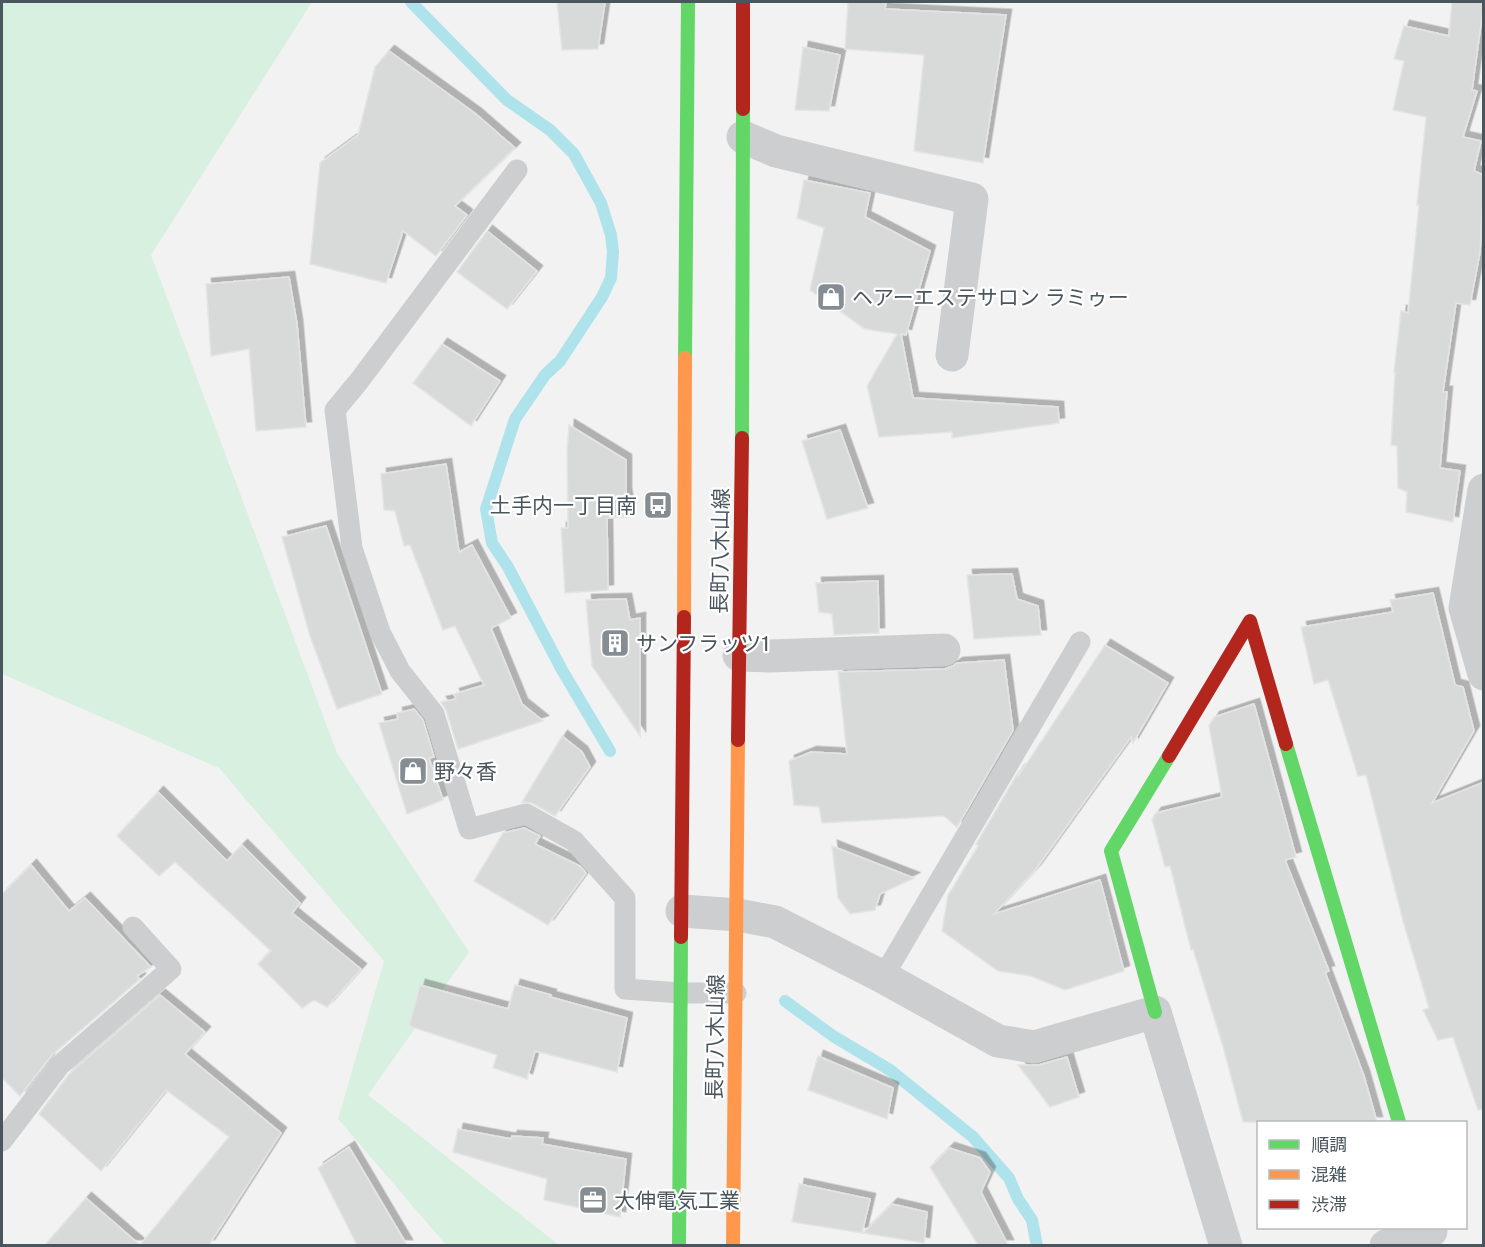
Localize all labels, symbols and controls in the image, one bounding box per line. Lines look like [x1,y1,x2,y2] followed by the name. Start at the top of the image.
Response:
[815,281,847,313] shop icon: ヘアーエステサロン ラミゥー
[852,285,1129,310] place label: ヘアーエステサロン ラミゥー
[706,488,734,614] street label: 長町八木山線
[642,489,674,521] bus stop icon: 土手内一丁目南
[490,493,637,518] place label: 土手内一丁目南
[599,627,631,659] building icon: サンフラッツ1
[636,631,770,656] place label: サンフラッツ1
[397,755,429,787] shop icon: 野々香
[434,759,497,784] place label: 野々香
[701,974,729,1100] street label: 長町八木山線
[1257,1121,1467,1229] legend
[1311,1134,1347,1155] text: 順調
[1311,1164,1347,1185] text: 混雑
[577,1184,609,1216] office icon: 大伸電気工業
[614,1188,740,1213] place label: 大伸電気工業
[1311,1194,1347,1215] text: 渋滞

